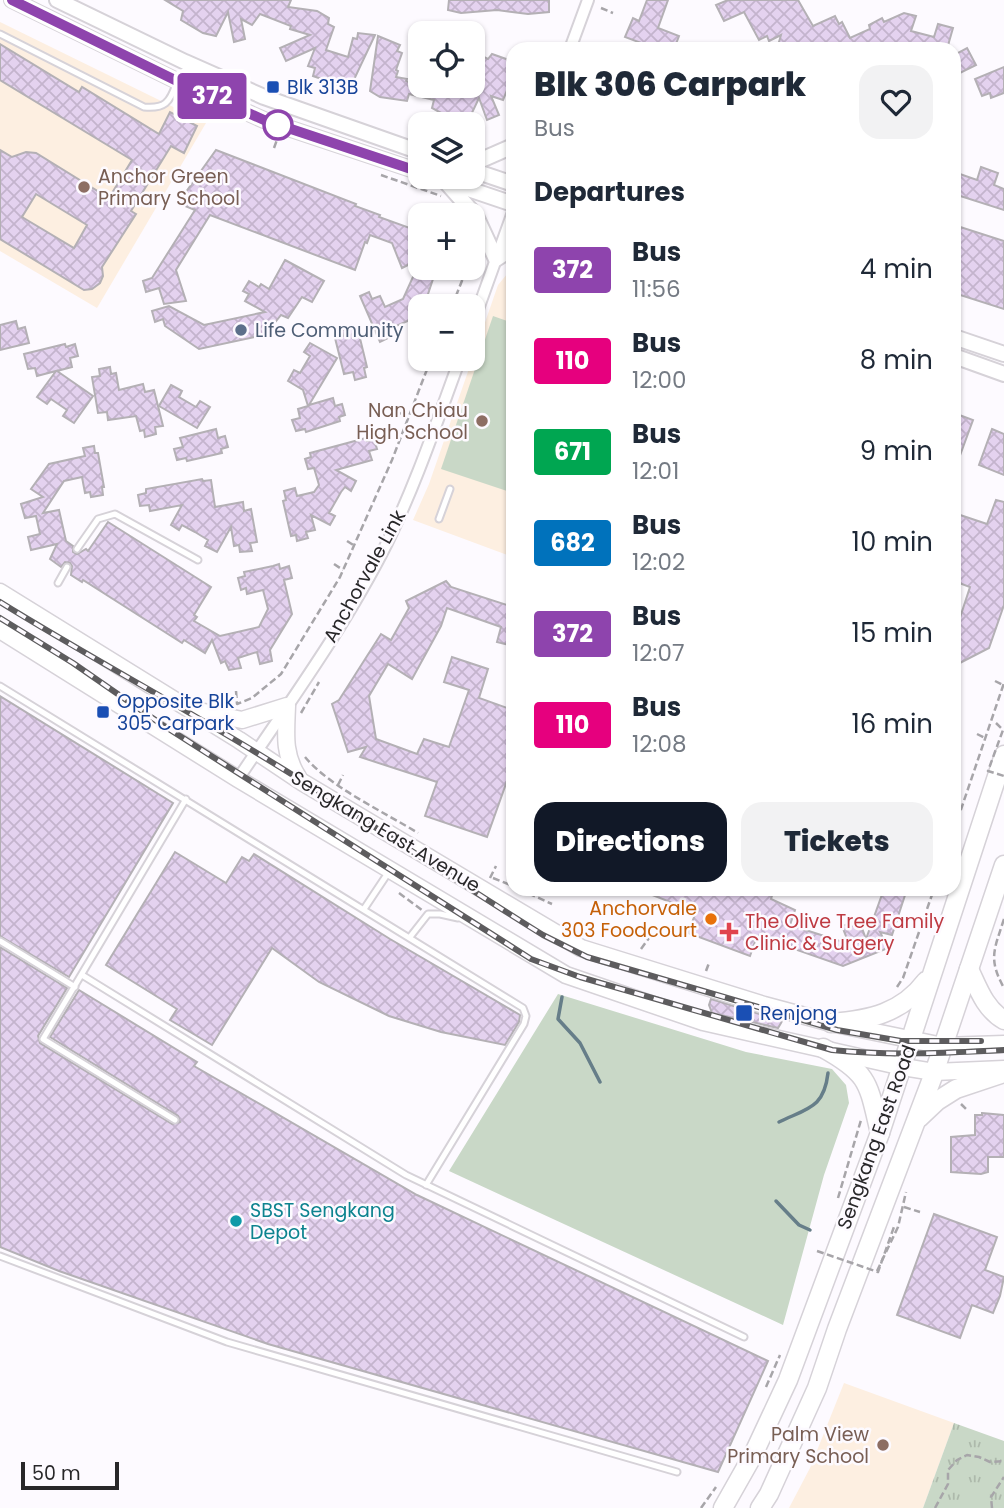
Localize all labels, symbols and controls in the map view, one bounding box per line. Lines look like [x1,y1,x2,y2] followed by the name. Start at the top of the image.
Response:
[408,21,485,371] map controls
[408,21,485,98] button: locate
[534,61,806,108] text: Blk 306 Carpark
[859,65,933,139] button: heart
[172,73,252,119] line badge: 372
[287,74,358,101] place label: Blk 313B
[191,79,233,112] text: 372
[265,79,281,95] marker: Blk 313B
[263,110,293,140] unlabelled marker
[408,112,485,189] button: layers
[534,112,575,144] text: Bus
[98,163,240,212] place label: Anchor Green Primary School
[534,174,685,210] text: Departures
[76,179,92,195] marker: Anchor Green Primary School
[408,203,485,280] button: +
[632,234,681,270] text: Bus
[860,251,933,287] text: 4 min
[552,253,593,286] text: 372
[632,273,681,305] text: 11:56
[408,294,485,371] button: −
[255,317,404,344] place label: Life Community
[233,322,249,338] marker: Life Community
[632,325,681,361] text: Bus
[860,342,933,378] text: 8 min
[556,344,589,377] text: 110
[632,364,686,396] text: 12:00
[356,397,468,446] place label: Nan Chiau High School
[474,413,490,429] marker: Nan Chiau High School
[632,416,681,452] text: Bus
[860,433,933,469] text: 9 min
[554,435,591,468] text: 671
[632,455,679,487] text: 12:01
[317,505,412,647] street label: Anchorvale Link
[632,507,681,543] text: Bus
[852,524,933,560] text: 10 min
[550,526,595,559] text: 682
[632,546,685,578] text: 12:02
[632,598,681,634] text: Bus
[852,615,933,651] text: 15 min
[552,617,593,650] text: 372
[632,637,685,669] text: 12:07
[117,688,235,737] place label: Opposite Blk 305 Carpark
[632,689,681,725] text: Bus
[95,704,111,720] marker: Opposite Blk 305 Carpark
[851,706,933,742] text: 16 min
[556,708,589,741] text: 110
[632,728,686,760] text: 12:08
[286,764,485,899] street label: Sengkang East Avenue
[534,802,727,882] button: Directions
[741,802,933,882] button: Tickets
[561,895,697,944] place label: Anchorvale 303 Foodcourt
[745,908,944,957] place label: The Olive Tree Family Clinic & Surgery
[703,911,719,927] marker: Anchorvale 303 Foodcourt
[719,922,739,942] marker: The Olive Tree Family Clinic & Surgery
[760,1000,837,1027] place label: Renjong
[734,1003,754,1023] marker: Renjong
[831,1041,922,1233] street label: Sengkang East Road
[250,1197,395,1246] place label: SBST Sengkang Depot
[228,1213,244,1229] marker: SBST Sengkang Depot
[727,1421,869,1470] place label: Palm View Primary School
[875,1437,891,1453] marker: Palm View Primary School
[21,1459,119,1491] scale bar
[32,1460,81,1487] text: 50 m

